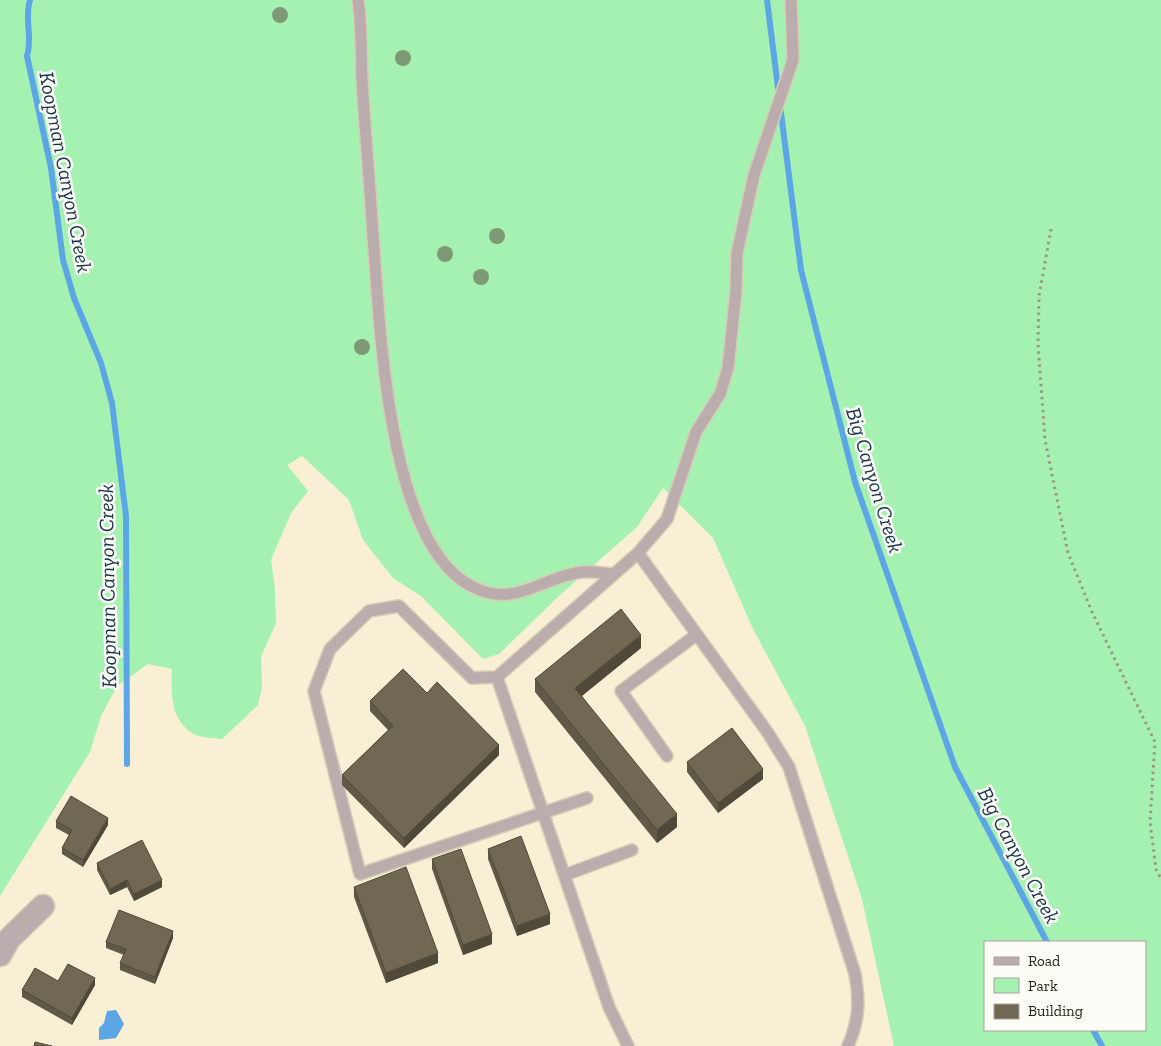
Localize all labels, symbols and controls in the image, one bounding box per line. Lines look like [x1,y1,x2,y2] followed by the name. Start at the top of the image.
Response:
[34,69,98,275] water label: Koopman Canyon Creek
[841,404,909,556] water label: Big Canyon Creek
[93,484,121,688] water label: Koopman Canyon Creek
[973,783,1065,927] water label: Big Canyon Creek
[984,941,1146,1031] legend
[1028,952,1061,970] text: Road
[1028,977,1058,995] text: Park
[1028,1002,1083,1020] text: Building

